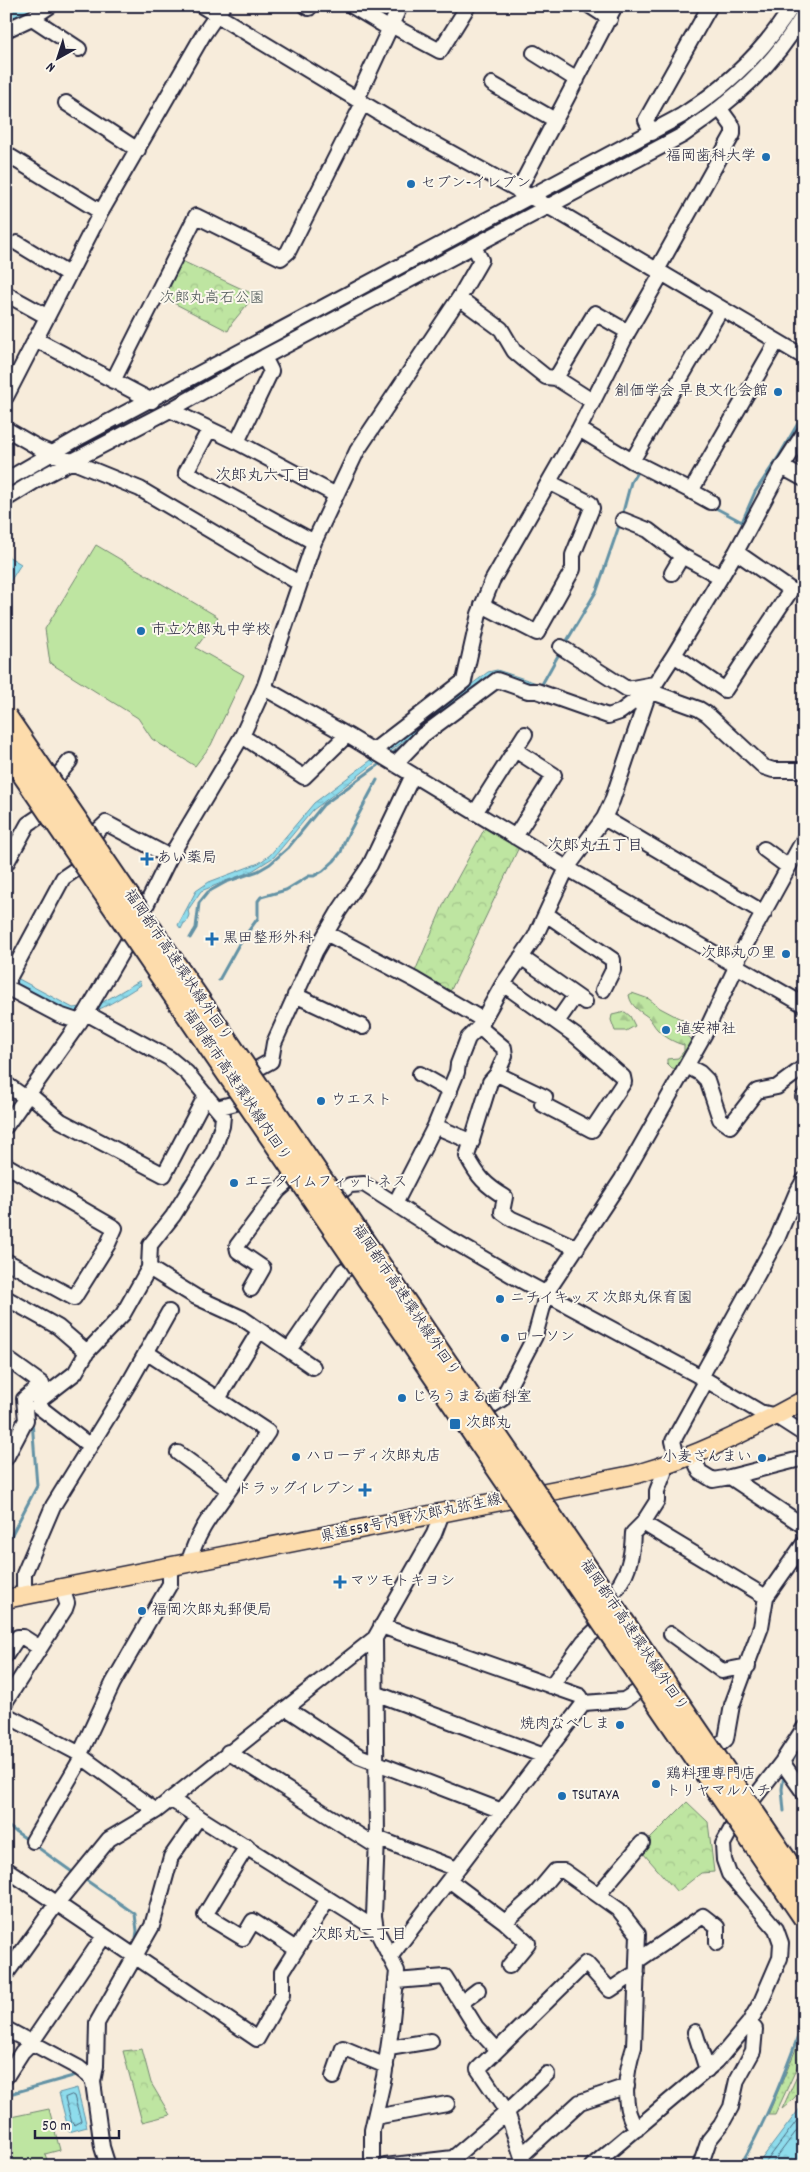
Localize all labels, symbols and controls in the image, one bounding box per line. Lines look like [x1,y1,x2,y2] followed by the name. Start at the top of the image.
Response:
[32,32,82,82] north arrow
[42,57,60,76] text: N
[666,146,756,168] place label: 福岡歯科大学
[760,151,772,163] marker: 福岡歯科大学
[421,173,531,195] place label: セブン-イレブン
[405,178,417,190] marker: セブン-イレブン
[159,288,265,310] park label: 次郎丸高石公園
[615,381,768,403] place label: 創価学会 早良文化会館
[772,386,784,398] marker: 創価学会 早良文化会館
[215,465,311,488] district label: 次郎丸六丁目
[151,620,271,642] place label: 市立次郎丸中学校
[135,625,147,637] marker: 市立次郎丸中学校
[547,835,643,858] district label: 次郎丸五丁目
[157,848,217,870] place label: あい薬局
[141,853,153,865] marker: あい薬局
[118,885,236,1047] street label: 福岡都市高速環状線外回り
[223,928,313,950] place label: 黒田整形外科
[205,932,219,946] marker: 黒田整形外科
[701,943,776,965] place label: 次郎丸の里
[780,948,792,960] marker: 次郎丸の里
[177,1005,295,1167] street label: 福岡都市高速環状線内回り
[676,1019,736,1041] place label: 埴安神社
[660,1024,672,1036] marker: 埴安神社
[331,1090,392,1112] place label: ウエスト
[315,1095,327,1107] marker: ウエスト
[244,1172,407,1194] place label: エニタイムフィットネス
[228,1177,240,1189] marker: エニタイムフィットネス
[346,1220,464,1382] street label: 福岡都市高速環状線外回り
[510,1288,693,1310] place label: ニチイキッズ 次郎丸保育園
[494,1293,506,1305] marker: ニチイキッズ 次郎丸保育園
[515,1327,575,1349] place label: ローソン
[499,1332,511,1344] marker: ローソン
[412,1387,532,1409] place label: じろうまる歯科室
[396,1392,408,1404] marker: じろうまる歯科室
[466,1413,511,1435] place label: 次郎丸
[448,1417,462,1431] marker: 次郎丸
[306,1446,441,1468] place label: ハローディ次郎丸店
[662,1447,752,1469] place label: 小麦ざんまい
[290,1451,302,1463] marker: ハローディ次郎丸店
[756,1452,768,1464] marker: 小麦ざんまい
[237,1479,355,1501] place label: ドラッグイレブン
[359,1484,371,1496] marker: ドラッグイレブン
[318,1489,504,1549] street label: 県道558号内野次郎丸弥生線
[574,1555,692,1717] street label: 福岡都市高速環状線外回り
[350,1571,455,1593] place label: マツモトキヨシ
[334,1576,346,1588] marker: マツモトキヨシ
[152,1600,272,1622] place label: 福岡次郎丸郵便局
[136,1605,148,1617] marker: 福岡次郎丸郵便局
[520,1714,610,1736] place label: 焼肉なべしま
[614,1719,626,1731] marker: 焼肉なべしま
[666,1764,771,1803] place label: 鶏料理専門店 トリヤマルハチ
[650,1778,662,1790] marker: 鶏料理専門店 トリヤマルハチ
[572,1785,620,1807] place label: TSUTAYA
[556,1790,568,1802] marker: TSUTAYA
[311,1924,407,1947] district label: 次郎丸二丁目
[35,2107,119,2139] scale bar
[42,2116,71,2138] text: 50 m

